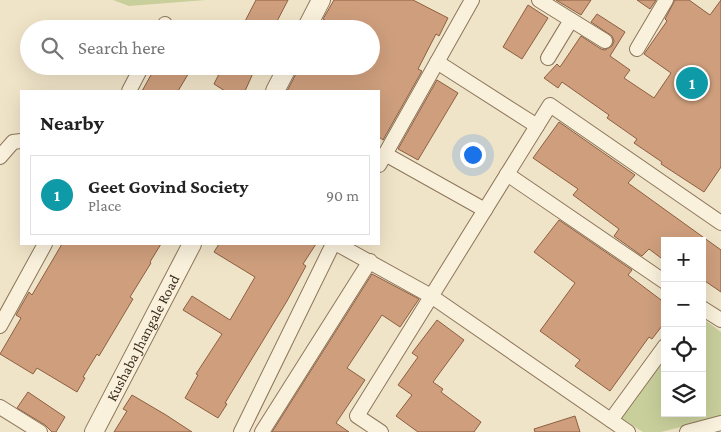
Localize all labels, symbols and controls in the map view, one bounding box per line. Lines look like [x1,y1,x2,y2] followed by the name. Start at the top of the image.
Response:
[20,20,380,75] search box
[38,34,66,62] icon: search
[78,37,165,58] text: Search here
[676,64,708,102] pin: 1
[40,111,104,135] text: Nearby
[460,142,486,168] your location
[88,176,248,197] text: Geet Govind Society
[54,187,60,204] text: 1
[326,187,359,204] text: 90 m
[88,197,121,214] text: Place
[661,237,706,417] map controls
[661,237,706,282] button: +
[103,272,183,404] street label: Kushaba Jhangale Road
[661,282,706,327] button: −
[661,327,706,372] button: locate
[661,372,706,417] button: layers

